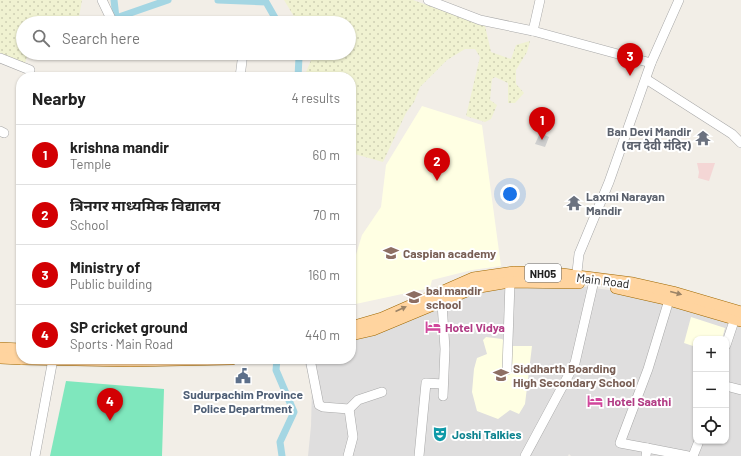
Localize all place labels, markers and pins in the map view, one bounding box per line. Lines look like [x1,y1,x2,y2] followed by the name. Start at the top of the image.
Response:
[617,43,643,76] pin: 3
[529,107,555,140] pin: 1
[607,124,692,152] place label: Ban Devi Mandir (वन देवी मंदिर)
[694,129,712,147] temple icon: Ban Devi Mandir (वन देवी मंदिर)
[424,148,450,181] pin: 2
[586,189,665,217] place label: Laxmi Narayan Mandir
[565,194,583,212] temple icon: Laxmi Narayan Mandir
[382,244,400,262] school or university icon: Caspian academy
[403,246,496,260] place label: Caspian academy
[426,283,482,311] place label: bal mandir school
[405,288,423,306] school or university icon: bal mandir school
[424,318,442,336] hotel icon: Hotel Vidya
[445,320,505,334] place label: Hotel Vidya
[513,361,635,389] place label: Siddharth Boarding High Secondary School
[492,366,510,384] school or university icon: Siddharth Boarding High Secondary School
[234,367,252,385] public building icon: Sudurpachim Province Police Department
[183,387,303,415] place label: Sudurpachim Province Police Department
[97,388,123,421] pin: 4
[586,392,604,410] hotel icon: Hotel Saathi
[607,394,671,408] place label: Hotel Saathi
[431,425,449,443] theatre icon: Joshi Talkies
[452,427,522,441] place label: Joshi Talkies

